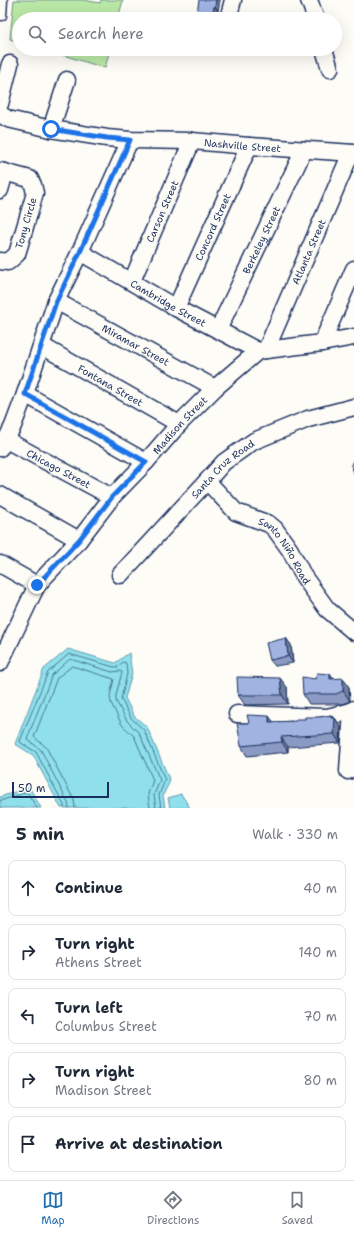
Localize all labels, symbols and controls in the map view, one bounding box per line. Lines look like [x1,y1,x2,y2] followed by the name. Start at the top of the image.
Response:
[12,12,342,56] search box
[26,23,48,45] icon: search
[58,24,144,44] text: Search here
[42,120,60,138] route start
[203,136,281,155] street label: Nashville Street
[143,178,181,244] street label: Carson Street
[192,191,233,263] street label: Concord Street
[13,196,40,250] street label: Tony Circle
[239,204,283,276] street label: Berkeley Street
[289,217,328,286] street label: Atlanta Street
[128,276,208,329] street label: Cambridge Street
[100,321,172,368] street label: Miramar Street
[76,361,146,409] street label: Fontana Street
[150,393,210,457] street label: Madison Street
[188,436,257,501] street label: Santa Cruz Road
[25,446,93,491] street label: Chicago Street
[257,514,314,587] street label: Santo Niño Road
[28,576,46,594] route end
[12,780,109,799] scale bar
[18,781,46,796] text: 50 m
[16,823,64,845] text: 5 min
[252,826,338,843] text: Walk · 330 m
[17,877,39,899] icon: ahead
[55,878,123,898] text: Continue
[303,880,337,897] text: 40 m
[55,934,135,954] text: Turn right
[17,941,39,963] icon: right
[298,944,337,961] text: 140 m
[55,954,142,971] text: Athens Street
[55,998,123,1018] text: Turn left
[17,1005,39,1027] icon: left
[303,1008,337,1025] text: 70 m
[55,1018,157,1035] text: Columbus Street
[55,1062,135,1082] text: Turn right
[17,1069,39,1091] icon: right
[303,1072,337,1089] text: 80 m
[55,1082,152,1099] text: Madison Street
[17,1133,39,1155] icon: arrive
[55,1134,223,1154] text: Arrive at destination
[41,1189,65,1228] tab: Map
[147,1189,199,1228] tab: Directions
[282,1189,313,1228] tab: Saved

